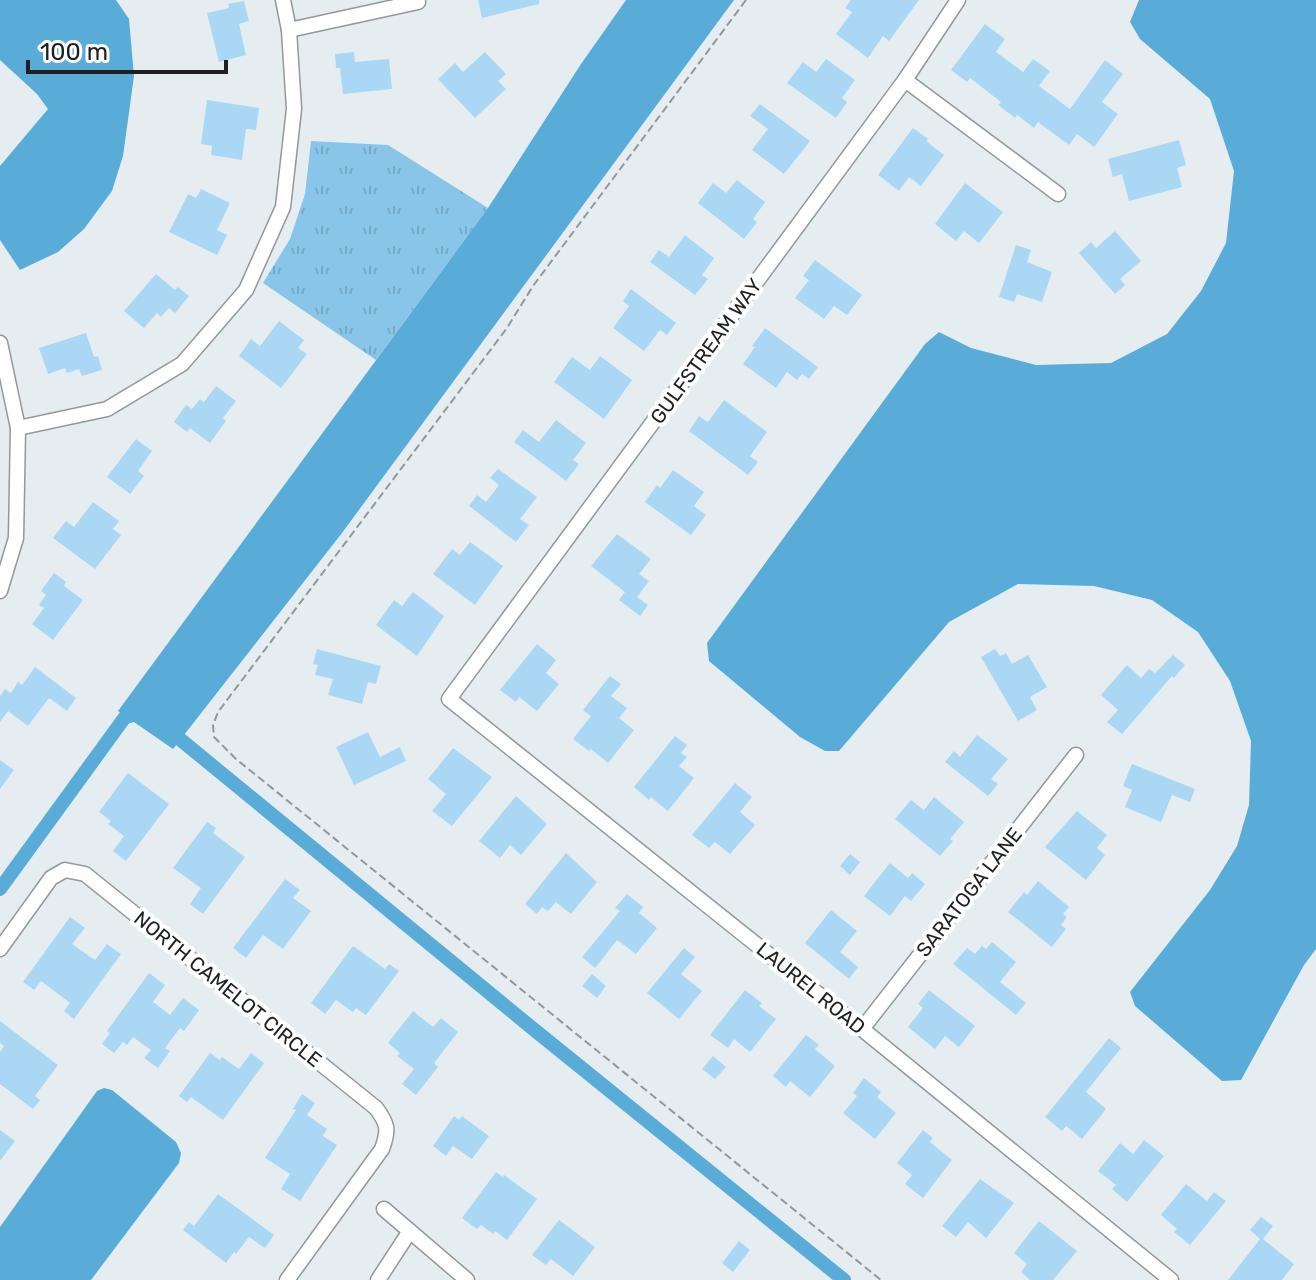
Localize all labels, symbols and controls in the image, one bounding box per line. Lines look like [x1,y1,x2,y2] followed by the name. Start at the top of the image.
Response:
[28,24,226,74] scale bar
[40,38,108,66] text: 100 m
[645,274,767,428] street label: GULFSTREAM WAY
[911,823,1027,961] street label: SARATOGA LANE
[129,906,327,1072] street label: NORTH CAMELOT CIRCLE
[752,937,870,1039] street label: LAUREL ROAD

